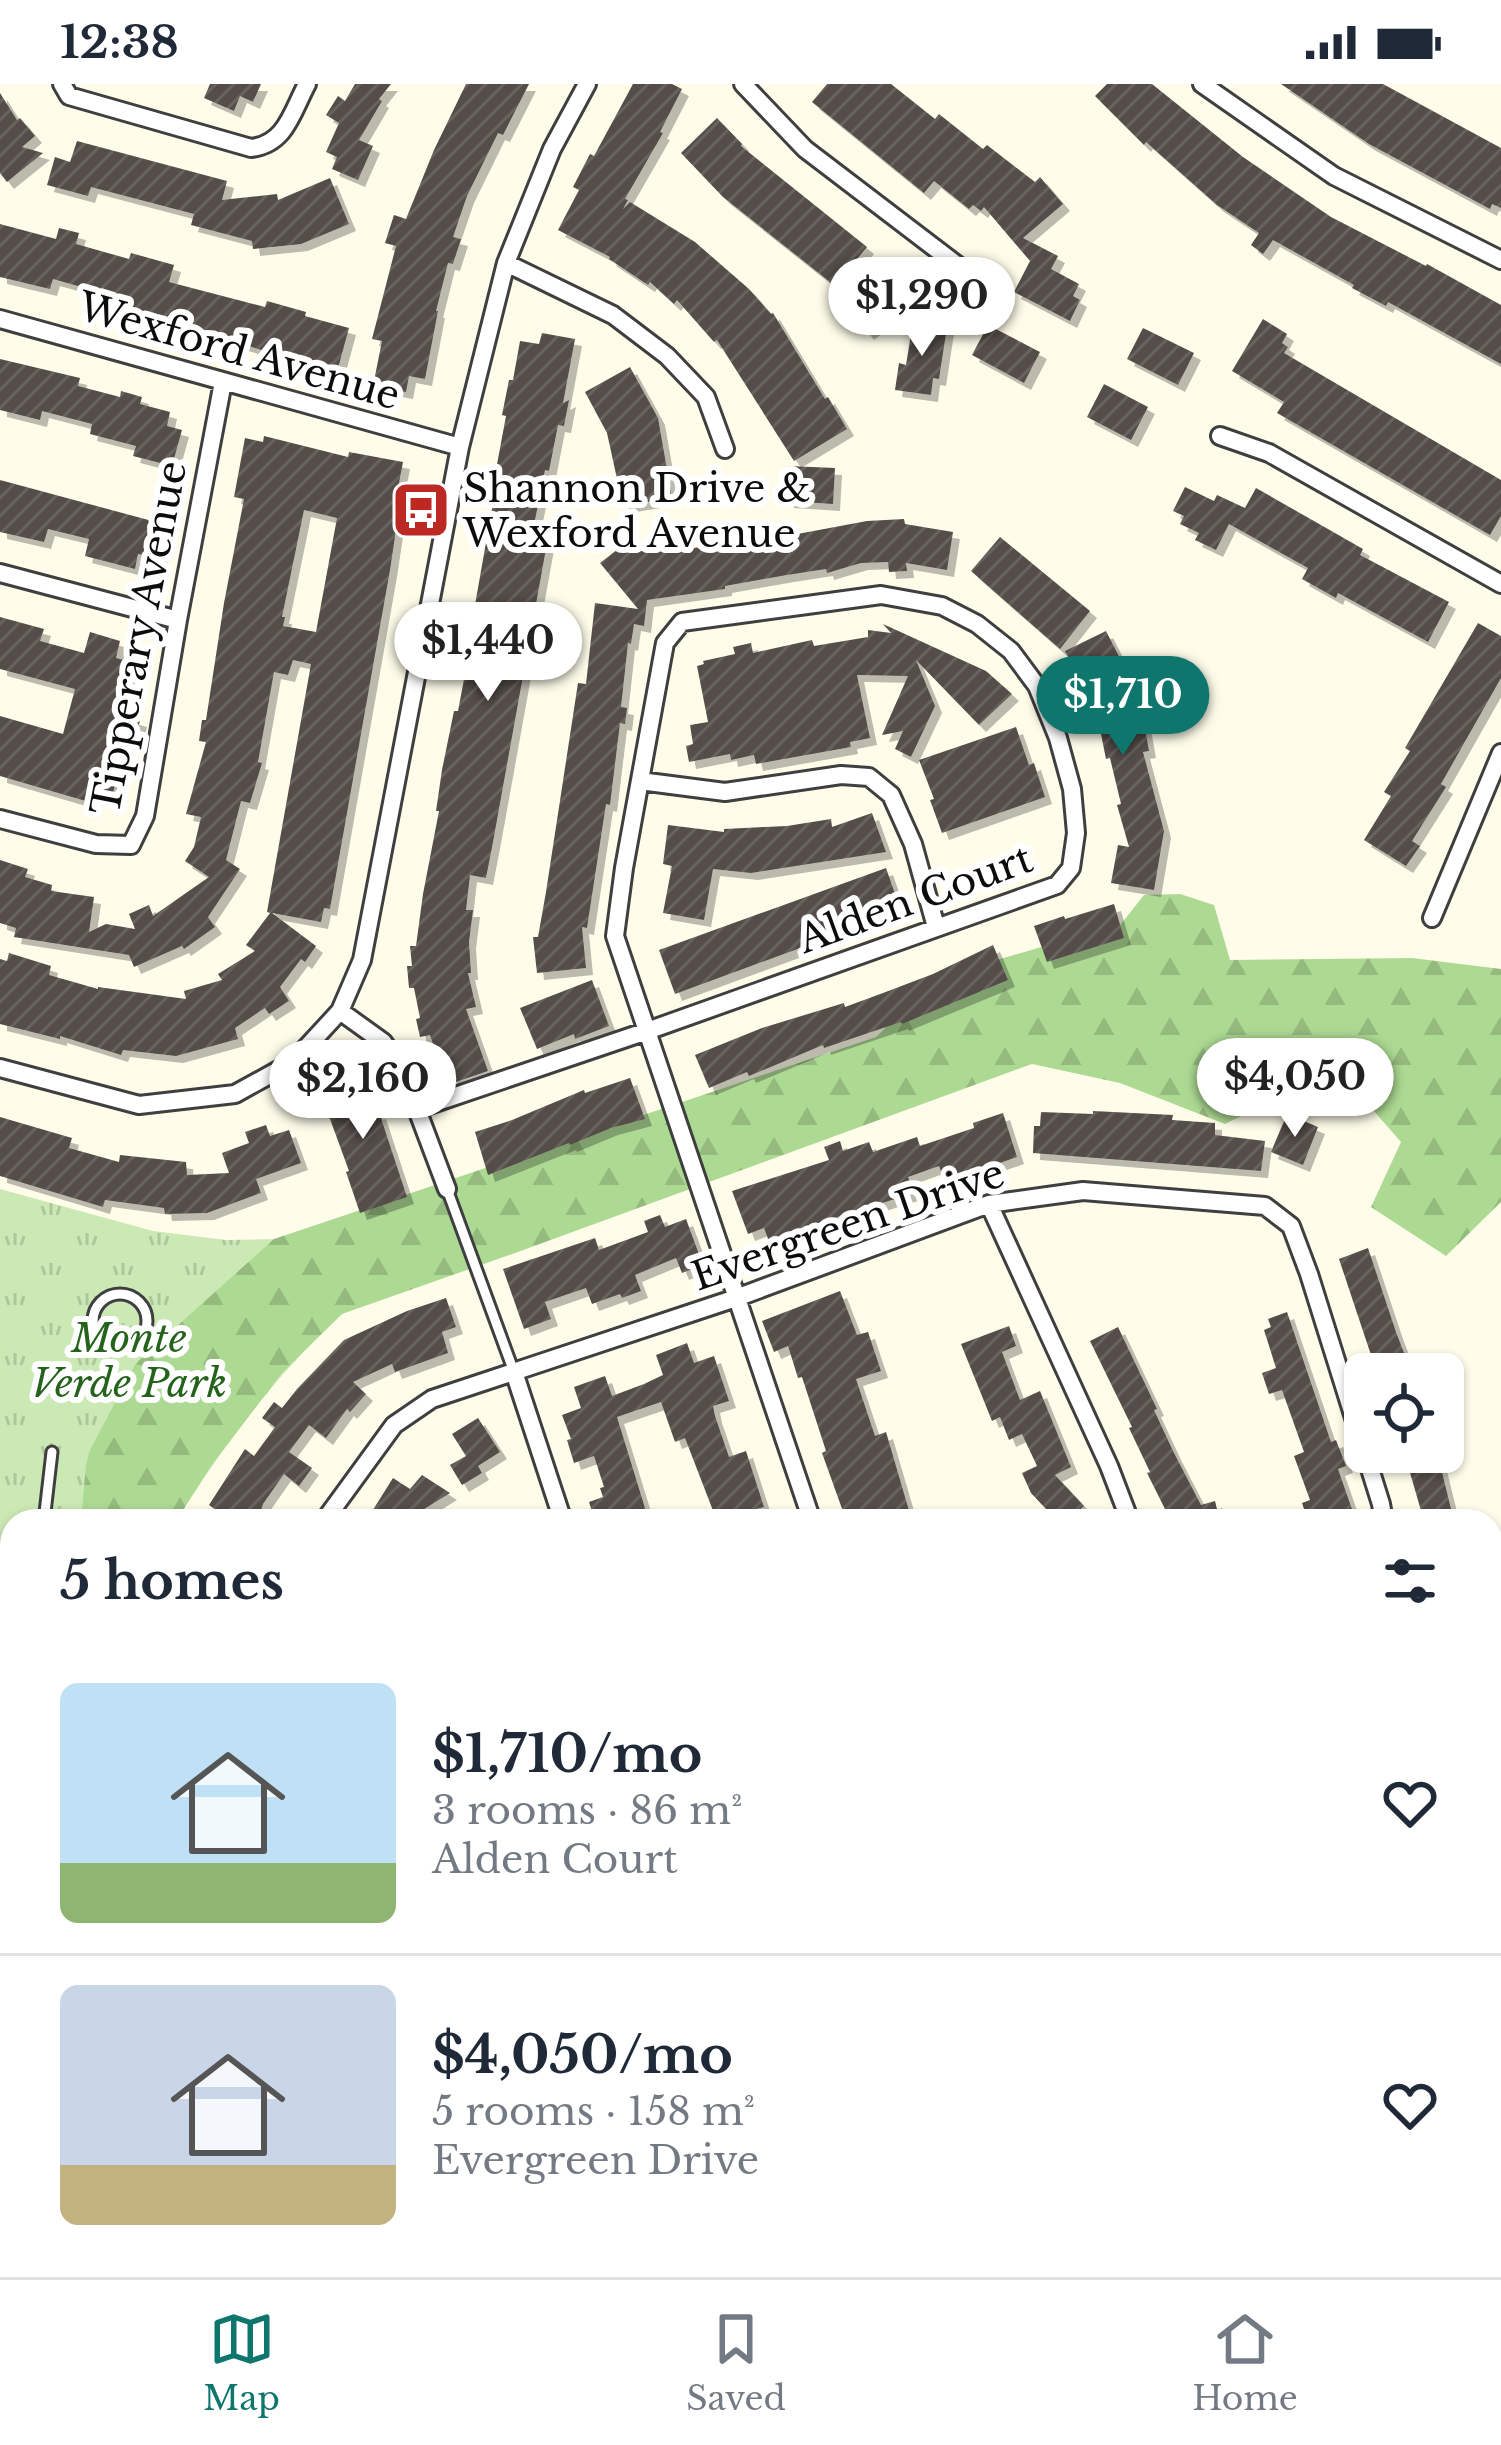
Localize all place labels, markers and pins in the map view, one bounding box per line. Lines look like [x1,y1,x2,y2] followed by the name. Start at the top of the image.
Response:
[824,257,1020,359] pin: $1,290
[462,464,811,558] place label: Shannon Drive & Wexford Avenue
[390,479,452,541] bus stop icon: Shannon Drive & Wexford Avenue
[390,602,586,704] pin: $1,440
[1025,656,1221,758] pin: $1,710
[1197,1038,1393,1140] pin: $4,050
[265,1040,461,1142] pin: $2,160

